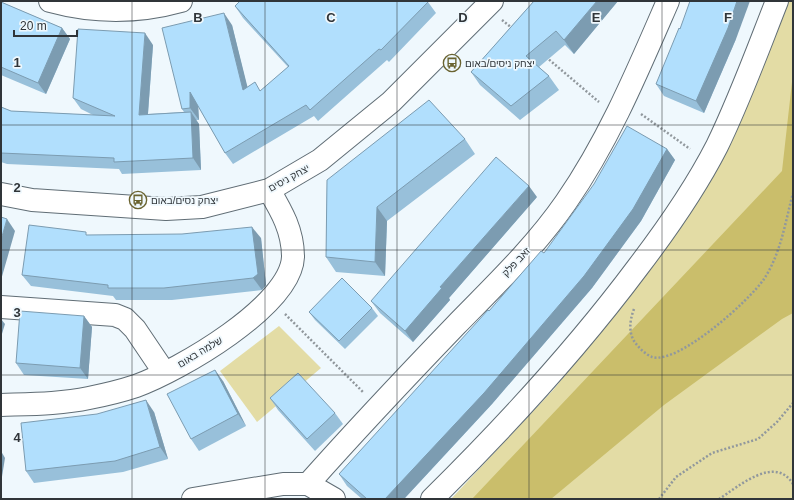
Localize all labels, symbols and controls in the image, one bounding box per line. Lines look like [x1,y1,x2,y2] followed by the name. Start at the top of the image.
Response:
[193,10,203,25] text: B
[326,10,336,25] text: C
[458,10,468,25] text: D
[592,10,601,25] text: E
[724,10,732,25] text: F
[14,12,77,38] scale bar
[20,19,47,33] text: 20 m
[442,53,462,73] bus stop icon: יצחק ניסים/באום
[13,55,21,70] text: 1
[465,58,535,69] place label: יצחק ניסים/באום
[267,162,311,194] street label: יצחק ניסים
[13,180,21,195] text: 2
[128,190,148,210] bus stop icon: יצחק נסים/באום
[151,195,218,206] place label: יצחק נסים/באום
[500,245,533,279] street label: זאב פלק
[13,305,21,320] text: 3
[176,334,224,370] street label: שלמה באום
[13,430,21,445] text: 4

